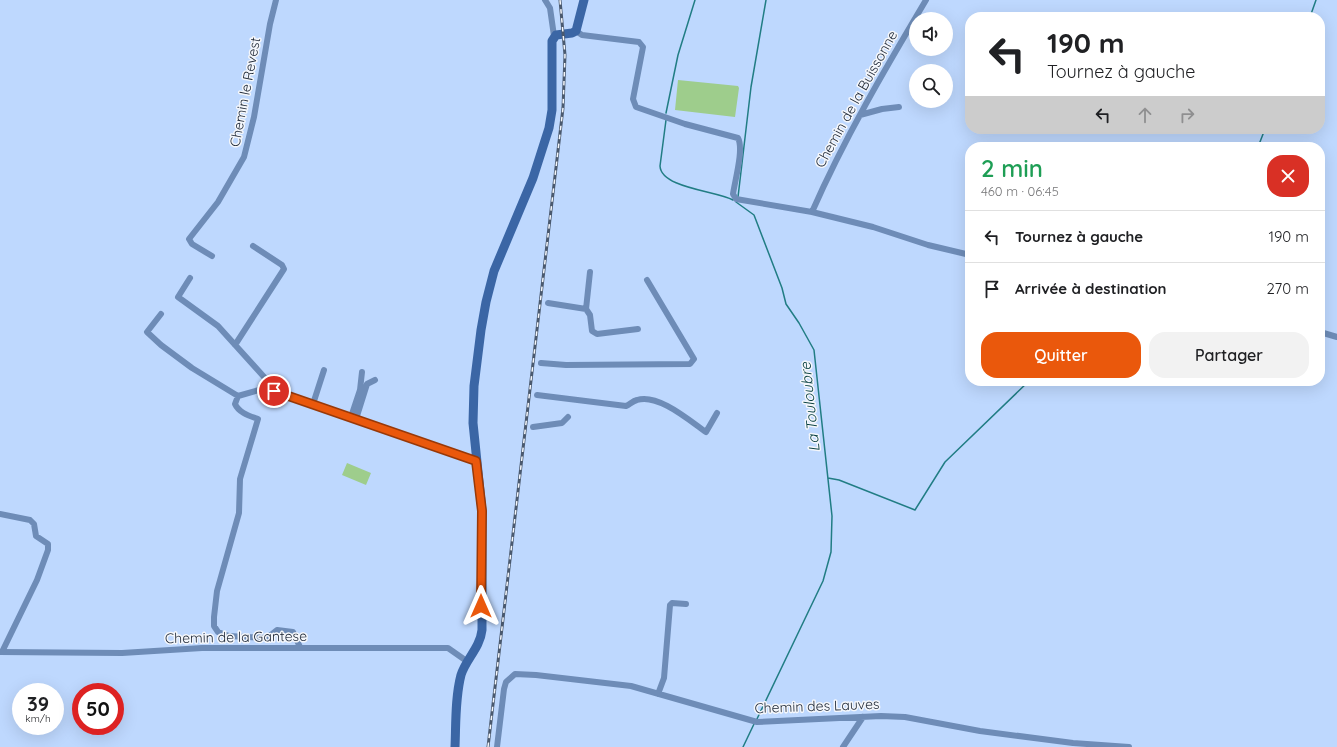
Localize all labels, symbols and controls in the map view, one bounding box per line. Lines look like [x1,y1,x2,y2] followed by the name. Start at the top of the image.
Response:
[909,12,953,108] map controls
[909,12,953,56] button: sound
[1047,25,1125,60] text: 190 m
[811,27,901,171] street label: Chemin de la Buissonne
[981,28,1033,80] icon: left
[226,35,264,148] street label: Chemin le Revest
[1047,60,1196,83] text: Tournez à gauche
[909,64,953,108] button: search
[1092,104,1114,126] icon: left
[1134,104,1156,126] icon: ahead
[1176,104,1198,126] icon: right
[981,153,1043,183] text: 2 min
[1267,155,1309,197] button: close
[981,183,1059,199] text: 460 m · 06:45
[981,226,1003,248] icon: left
[1015,227,1143,246] text: Tournez à gauche
[1268,227,1309,246] text: 190 m
[981,278,1003,300] icon: arrive
[1015,279,1167,298] text: Arrivée à destination
[1267,279,1309,298] text: 270 m
[981,332,1141,378] button: Quitter
[1149,332,1309,378] button: Partager
[795,361,824,453] water label: La Touloubre
[257,374,291,408] pin
[263,380,285,402] icon: arrive
[460,585,502,627] position arrow
[165,627,307,647] street label: Chemin de la Gantese
[72,683,124,735] speed limit sign: 50
[27,691,49,716] text: 39
[754,695,880,717] street label: Chemin des Lauves
[25,712,51,725] text: km/h

